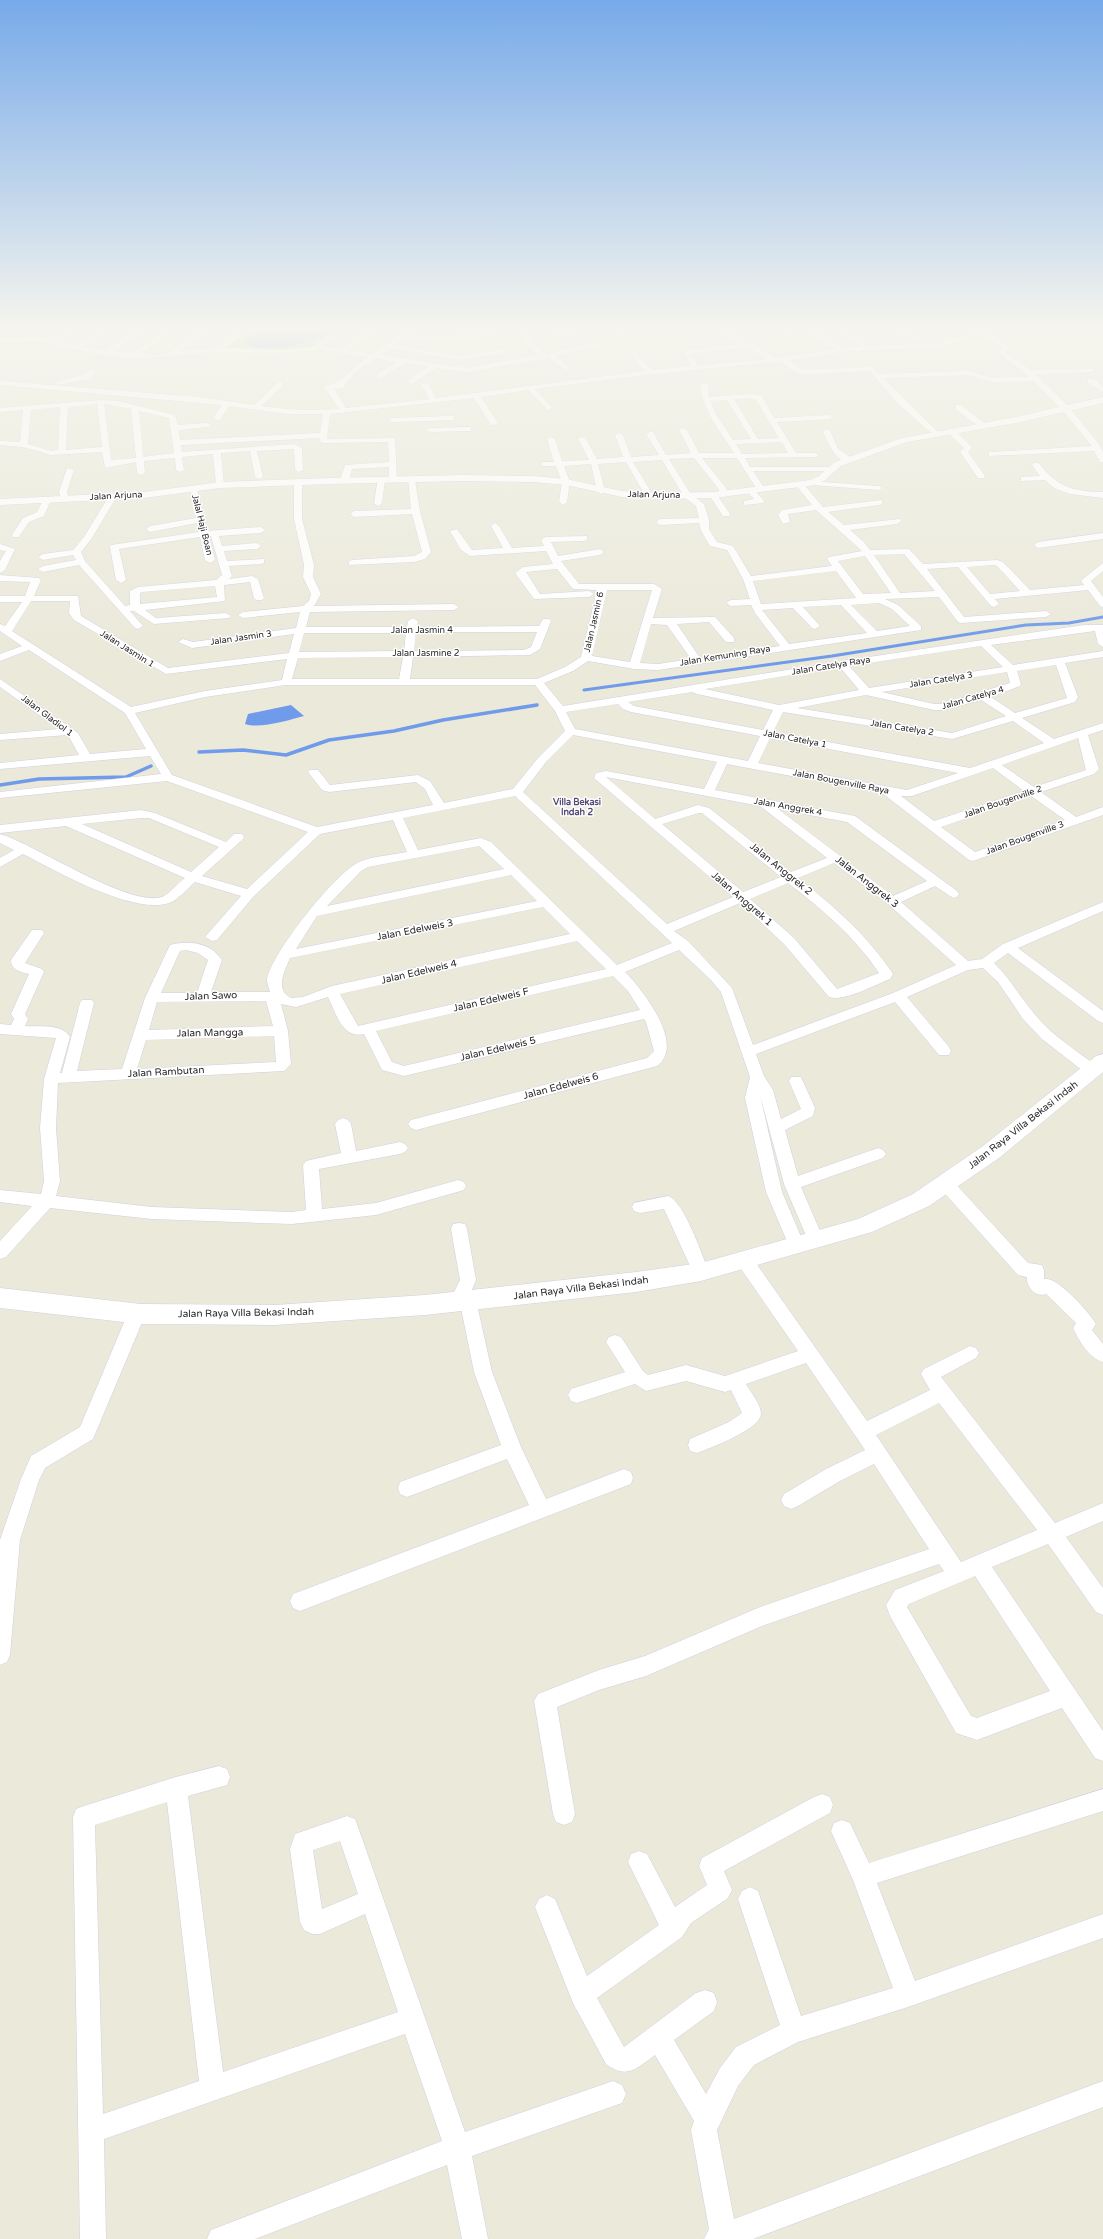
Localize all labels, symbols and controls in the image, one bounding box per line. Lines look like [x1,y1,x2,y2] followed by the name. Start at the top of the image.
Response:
[89,489,143,503] street label: Jalan Arjuna
[628,489,680,501] street label: Jalan Arjuna
[189,494,215,556] street label: Jalal Haji Boan
[582,590,606,653] street label: Jalan Jasmin 6
[391,625,453,636] street label: Jalan Jasmin 4
[98,628,156,670] street label: Jalan Jasmin 1
[210,628,272,648] street label: Jalan Jasmin 3
[679,643,771,669] street label: Jalan Kemuning Raya
[392,648,460,659] street label: Jalan Jasmine 2
[791,654,871,678] street label: Jalan Catelya Raya
[908,670,974,690] street label: Jalan Catelya 3
[941,684,1006,712] street label: Jalan Catelya 4
[19,693,75,739] street label: Jalan Gladiol 1
[869,718,935,738] street label: Jalan Catelya 2
[762,727,828,751] street label: Jalan Catelya 1
[792,767,890,797] street label: Jalan Bougenville Raya
[962,783,1044,821] street label: Jalan Bougenville 2
[753,796,823,818] street label: Jalan Anggrek 4
[553,797,601,818] district label: Villa Bekasi Indah 2
[984,819,1066,857] street label: Jalan Bougenville 3
[747,840,815,898] street label: Jalan Anggrek 2
[833,854,901,910] street label: Jalan Anggrek 3
[709,869,775,929] street label: Jalan Anggrek 1
[376,917,454,943] street label: Jalan Edelweis 3
[380,957,458,987] street label: Jalan Edelweis 4
[452,985,530,1015] street label: Jalan Edelweis F
[184,989,238,1003] street label: Jalan Sawo
[177,1026,243,1040] street label: Jalan Mangga
[459,1034,537,1064] street label: Jalan Edelweis 5
[127,1064,205,1080] street label: Jalan Rambutan
[522,1070,600,1102] street label: Jalan Edelweis 6
[966,1078,1080,1172] street label: Jalan Raya Villa Bekasi Indah
[513,1274,649,1302] street label: Jalan Raya Villa Bekasi Indah
[178,1306,314,1320] street label: Jalan Raya Villa Bekasi Indah

